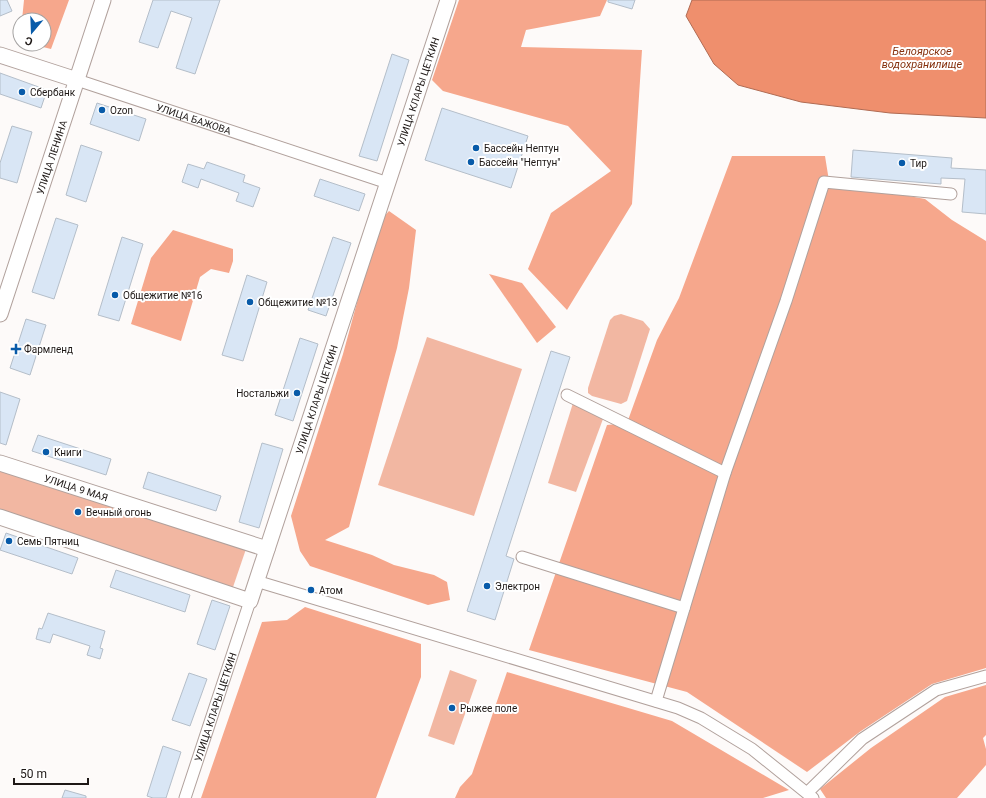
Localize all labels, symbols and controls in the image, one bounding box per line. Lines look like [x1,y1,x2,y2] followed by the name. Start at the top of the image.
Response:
[12,12,52,52] north arrow
[23,34,34,48] text: С
[395,36,441,148] street label: УЛИЦА КЛАРЫ ЦЕТКИН
[882,45,963,71] water label: Белоярское водохранилище
[17,87,27,97] marker: Сбербанк
[30,87,76,98] place label: Сбербанк
[155,101,233,136] street label: УЛИЦА БАЖОВА
[97,105,107,115] marker: Ozon
[110,105,133,116] place label: Ozon
[34,118,69,196] street label: УЛИЦА ЛЕНИНА
[471,143,481,153] marker: Бассейн Нептун
[484,143,559,154] place label: Бассейн Нептун
[466,157,476,167] marker: Бассейн "Нептун"
[479,157,561,168] place label: Бассейн "Нептун"
[897,158,907,168] marker: Тир
[910,158,927,169] place label: Тир
[110,290,120,300] marker: Общежитие №16
[123,290,203,301] place label: Общежитие №16
[245,297,255,307] marker: Общежитие №13
[258,297,337,308] place label: Общежитие №13
[24,343,73,355] place label: Фармленд
[293,343,339,455] street label: УЛИЦА КЛАРЫ ЦЕТКИН
[11,344,21,354] marker: Фармленд
[236,388,289,399] place label: Ностальжи
[292,388,302,398] marker: Ностальжи
[41,447,51,457] marker: Книги
[54,447,82,458] place label: Книги
[43,472,109,503] street label: УЛИЦА 9 МАЯ
[73,507,83,517] marker: Вечный огонь
[86,507,151,518] place label: Вечный огонь
[4,536,14,546] marker: Семь Пятниц
[17,536,79,547] place label: Семь Пятниц
[482,581,492,591] marker: Электрон
[495,581,540,592] place label: Электрон
[306,585,316,595] marker: Атом
[319,585,343,596] place label: Атом
[192,651,238,763] street label: УЛИЦА КЛАРЫ ЦЕТКИН
[447,703,457,713] marker: Рыжее поле
[460,703,517,714] place label: Рыжее поле
[14,760,88,786] scale bar
[20,767,47,781] text: 50 m

